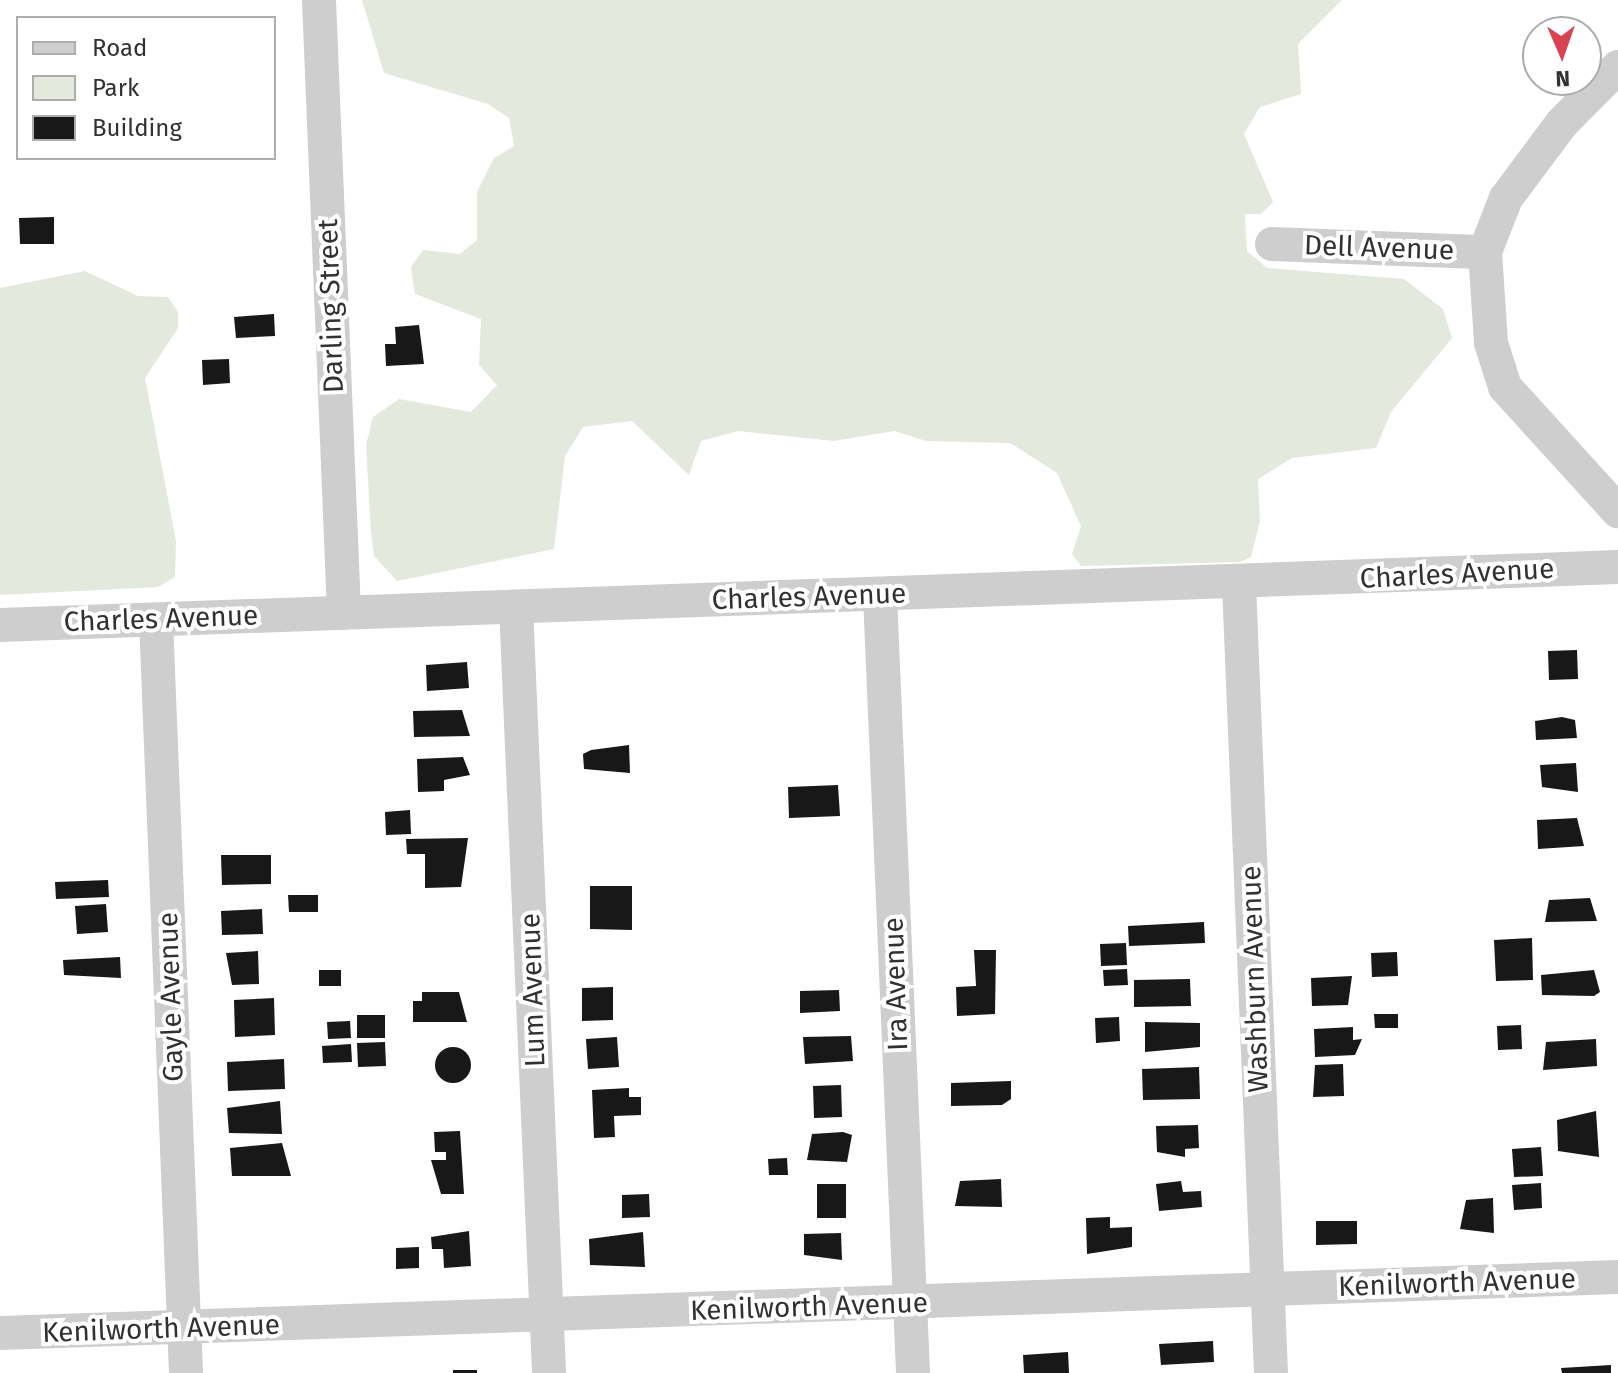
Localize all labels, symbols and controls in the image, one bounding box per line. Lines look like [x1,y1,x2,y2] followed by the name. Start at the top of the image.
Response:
[16,16,276,160] legend
[1522,16,1602,96] north arrow
[92,34,147,62] text: Road
[1555,65,1571,92] text: N
[92,74,139,102] text: Park
[92,114,182,142] text: Building
[311,218,351,394] street label: Darling Street
[1303,229,1455,267] street label: Dell Avenue
[1359,552,1555,596] street label: Charles Avenue
[711,577,907,617] street label: Charles Avenue
[63,599,259,639] street label: Charles Avenue
[1234,865,1276,1093] street label: Washburn Avenue
[151,911,191,1083] street label: Gayle Avenue
[514,912,552,1068] street label: Lum Avenue
[877,917,915,1051] street label: Ira Avenue
[1338,1262,1576,1304] street label: Kenilworth Avenue
[690,1286,928,1328] street label: Kenilworth Avenue
[42,1308,280,1350] street label: Kenilworth Avenue

